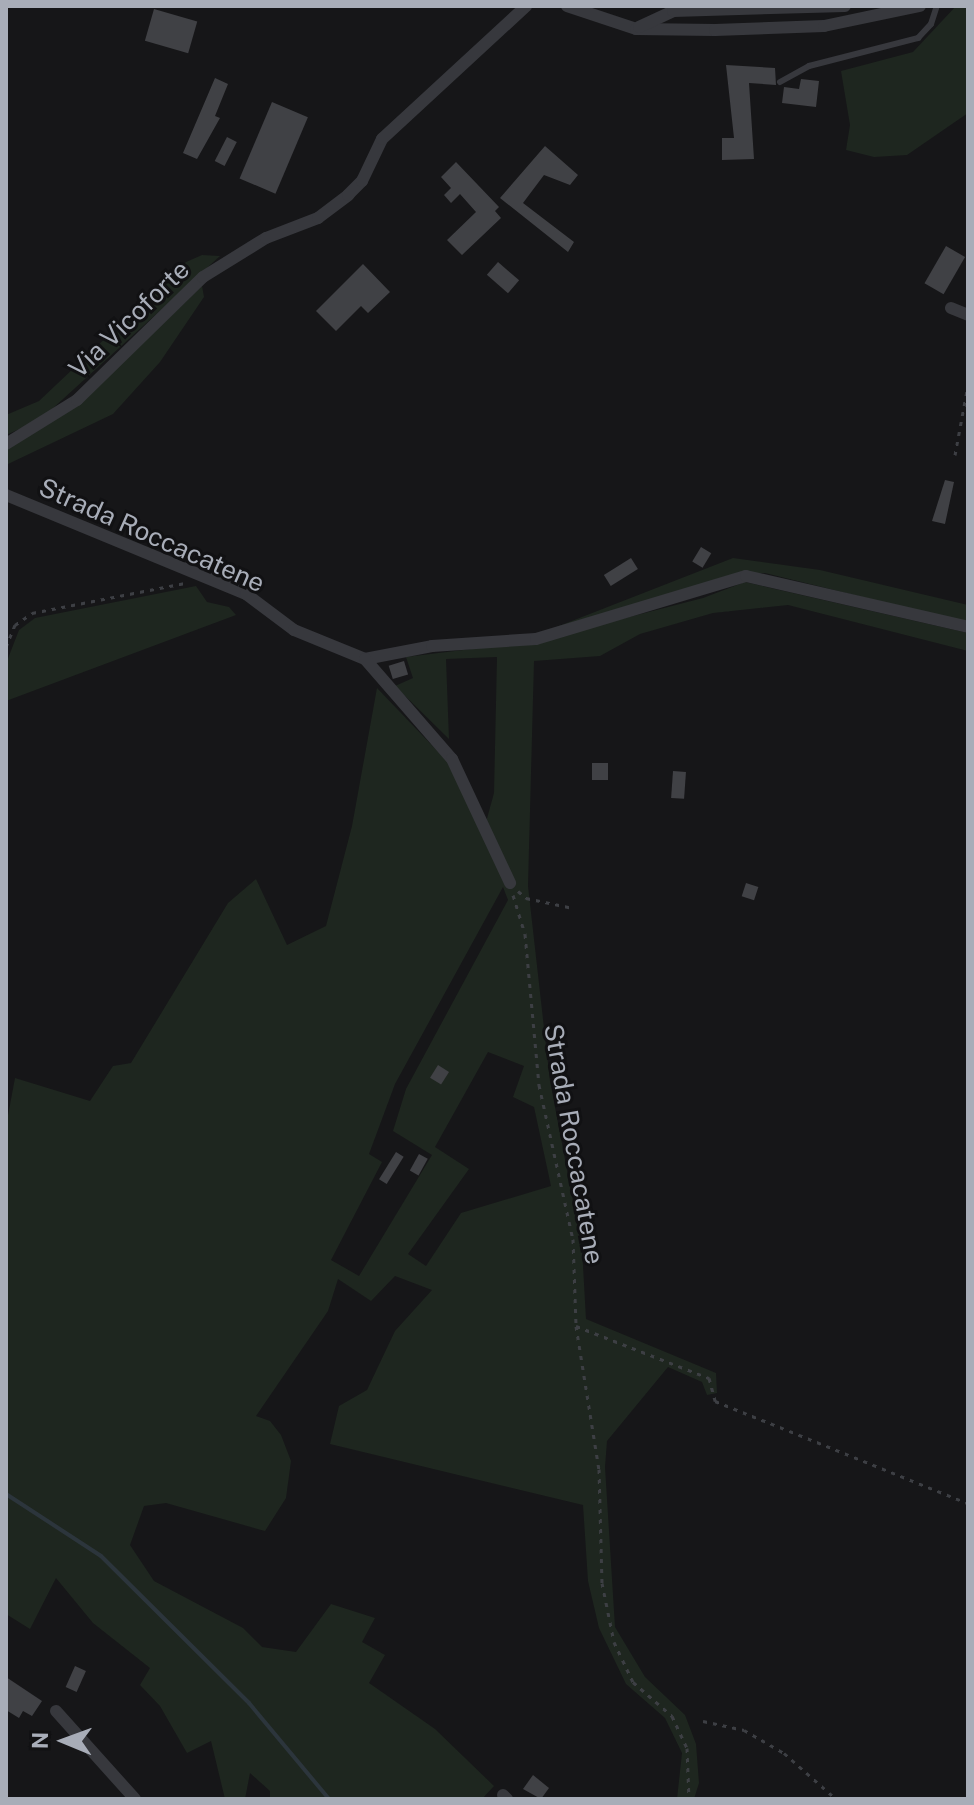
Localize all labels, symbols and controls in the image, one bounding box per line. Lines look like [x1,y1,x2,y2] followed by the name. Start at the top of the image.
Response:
[62,254,196,384] street label: Via Vicoforte
[34,471,270,599] street label: Strada Roccacatene
[537,1021,611,1267] street label: Strada Roccacatene
[24,1701,104,1781] north arrow
[27,1732,53,1749] text: N

